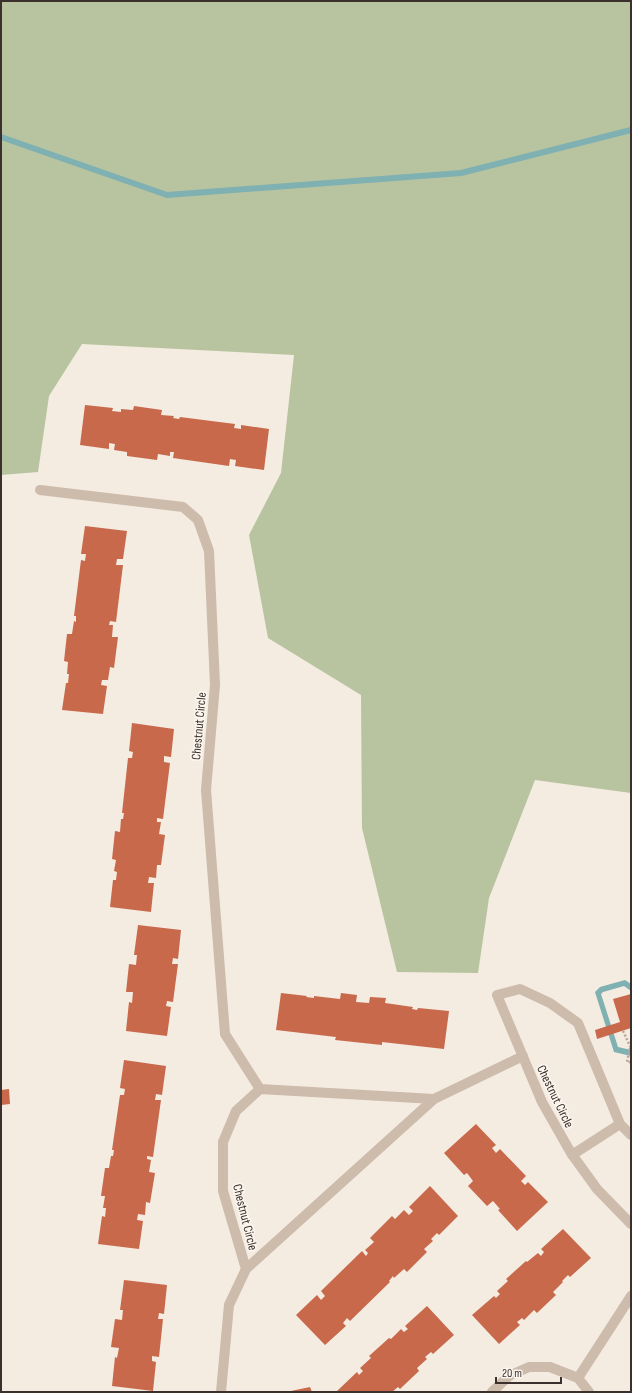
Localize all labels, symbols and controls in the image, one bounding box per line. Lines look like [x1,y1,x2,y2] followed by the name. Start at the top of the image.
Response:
[188,692,210,761] street label: Chestnut Circle
[533,1062,577,1130] street label: Chestnut Circle
[229,1182,261,1252] street label: Chestnut Circle
[496,1359,561,1385] scale bar
[502,1366,522,1381] text: 20 m

